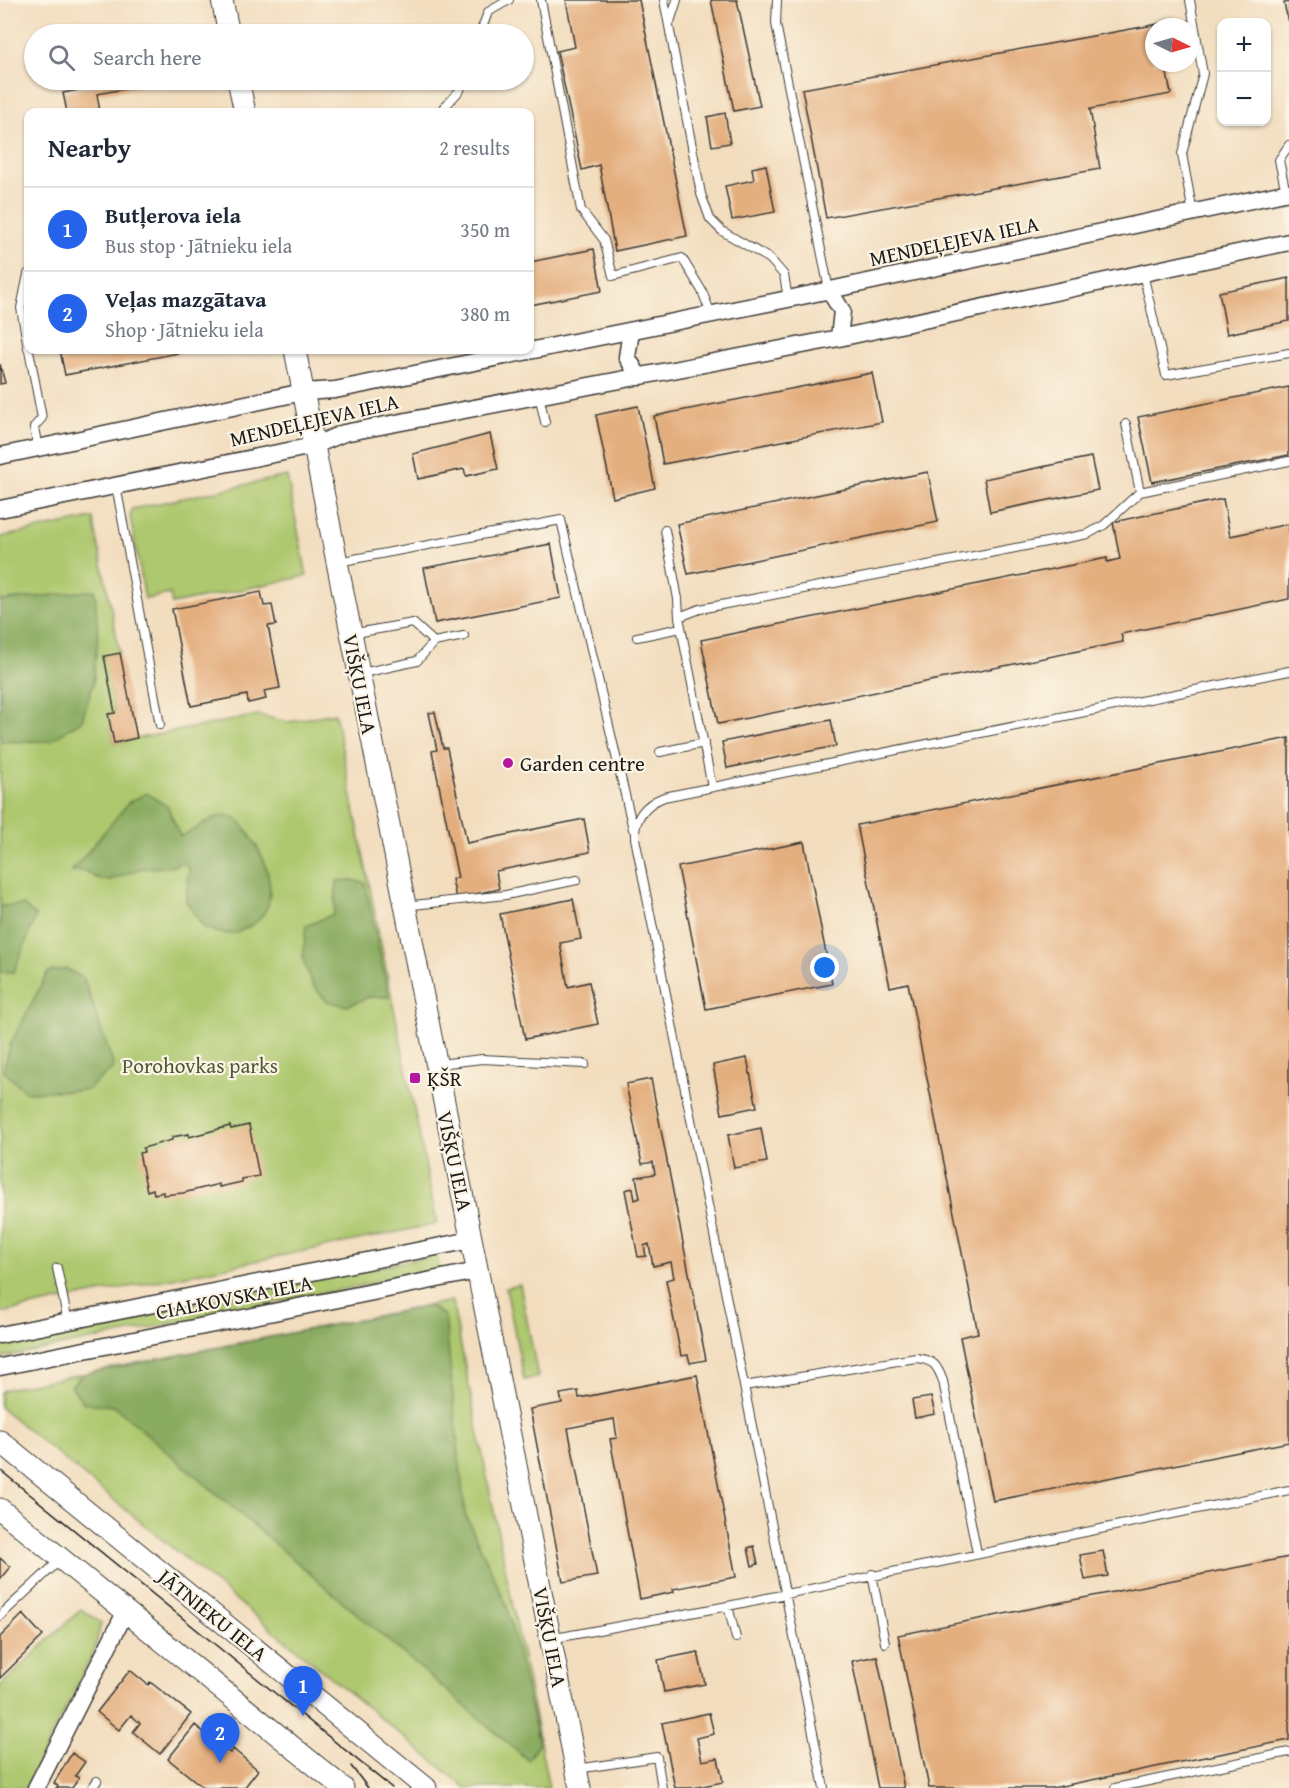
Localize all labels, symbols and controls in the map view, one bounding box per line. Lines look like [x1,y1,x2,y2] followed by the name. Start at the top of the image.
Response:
[1145,18,1199,72] north arrow
[1217,18,1271,126] map controls
[1217,18,1271,72] button: +
[24,24,534,90] search box
[45,41,78,74] icon: search
[93,41,202,73] text: Search here
[1217,72,1271,126] button: −
[48,128,131,167] text: Nearby
[439,133,510,162] text: 2 results
[105,199,241,231] text: Butļerova iela
[867,208,1042,274] street label: MENDEĻEJEVA IELA
[62,215,73,244] text: 1
[460,215,510,244] text: 350 m
[105,231,292,260] text: Bus stop · Jātnieku iela
[105,283,267,315] text: Veļas mazgātava
[62,299,73,328] text: 2
[460,299,510,328] text: 380 m
[105,315,264,344] text: Shop · Jātnieku iela
[227,385,402,454] street label: MENDEĻEJEVA IELA
[335,631,385,737] street label: VIŠĶU IELA
[520,748,645,779] place label: Garden centre
[501,756,515,770] marker: Garden centre
[810,953,839,982] your location
[122,1050,278,1081] park label: Porohovkas parks
[427,1063,463,1094] place label: ĶŠR
[408,1071,422,1085] marker: ĶŠR
[429,1108,481,1214] street label: VIŠĶU IELA
[153,1267,315,1327] street label: CIALKOVSKA IELA
[149,1559,275,1669] street label: JĀTNIEKU IELA
[525,1584,575,1690] street label: VIŠĶU IELA
[284,1666,322,1716] pin: 1
[200,1714,240,1763] pin: 2

